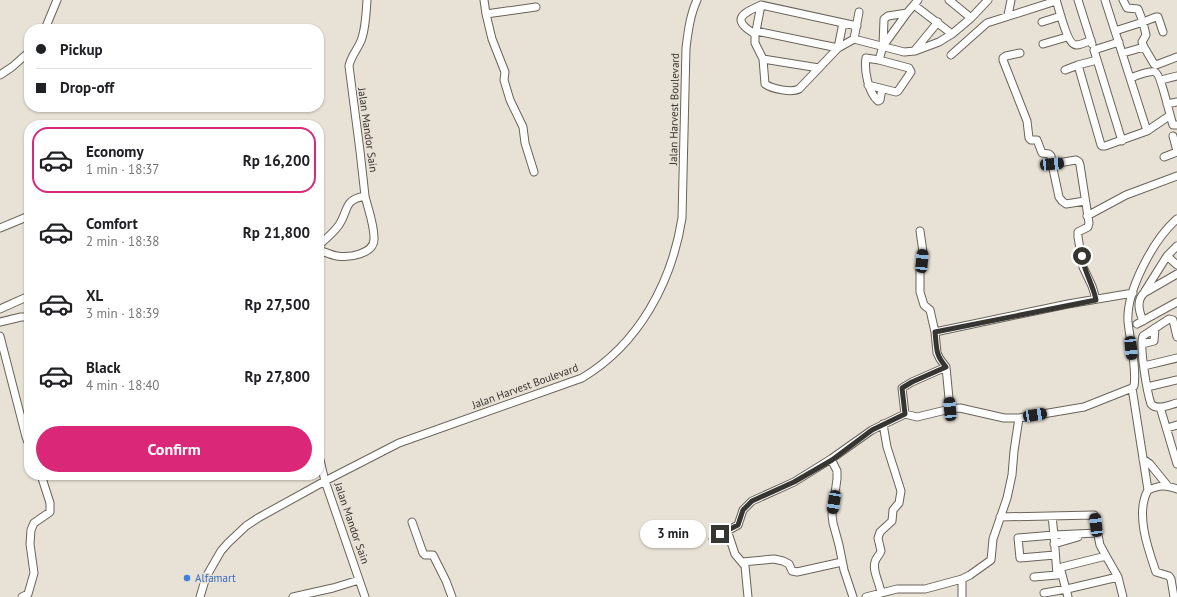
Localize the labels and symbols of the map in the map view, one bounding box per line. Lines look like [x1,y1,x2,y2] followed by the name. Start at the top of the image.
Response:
[666,53,682,166] street label: Jalan Harvest Boulevard
[355,86,381,173] street label: Jalan Mandor Sain
[1040,157,1064,171] car
[1073,247,1091,265] route start
[915,249,929,273] car
[1124,335,1138,361] car
[469,360,580,412] street label: Jalan Harvest Boulevard
[943,397,957,421] car
[1022,407,1048,423] car
[331,479,372,566] street label: Jalan Mandor Sain
[826,489,842,515] car
[1089,512,1103,538] car
[640,520,706,548] callout: 3 min
[711,525,729,543] route end
[195,571,236,585] place label: Alfamart
[182,573,192,583] marker: Alfamart

